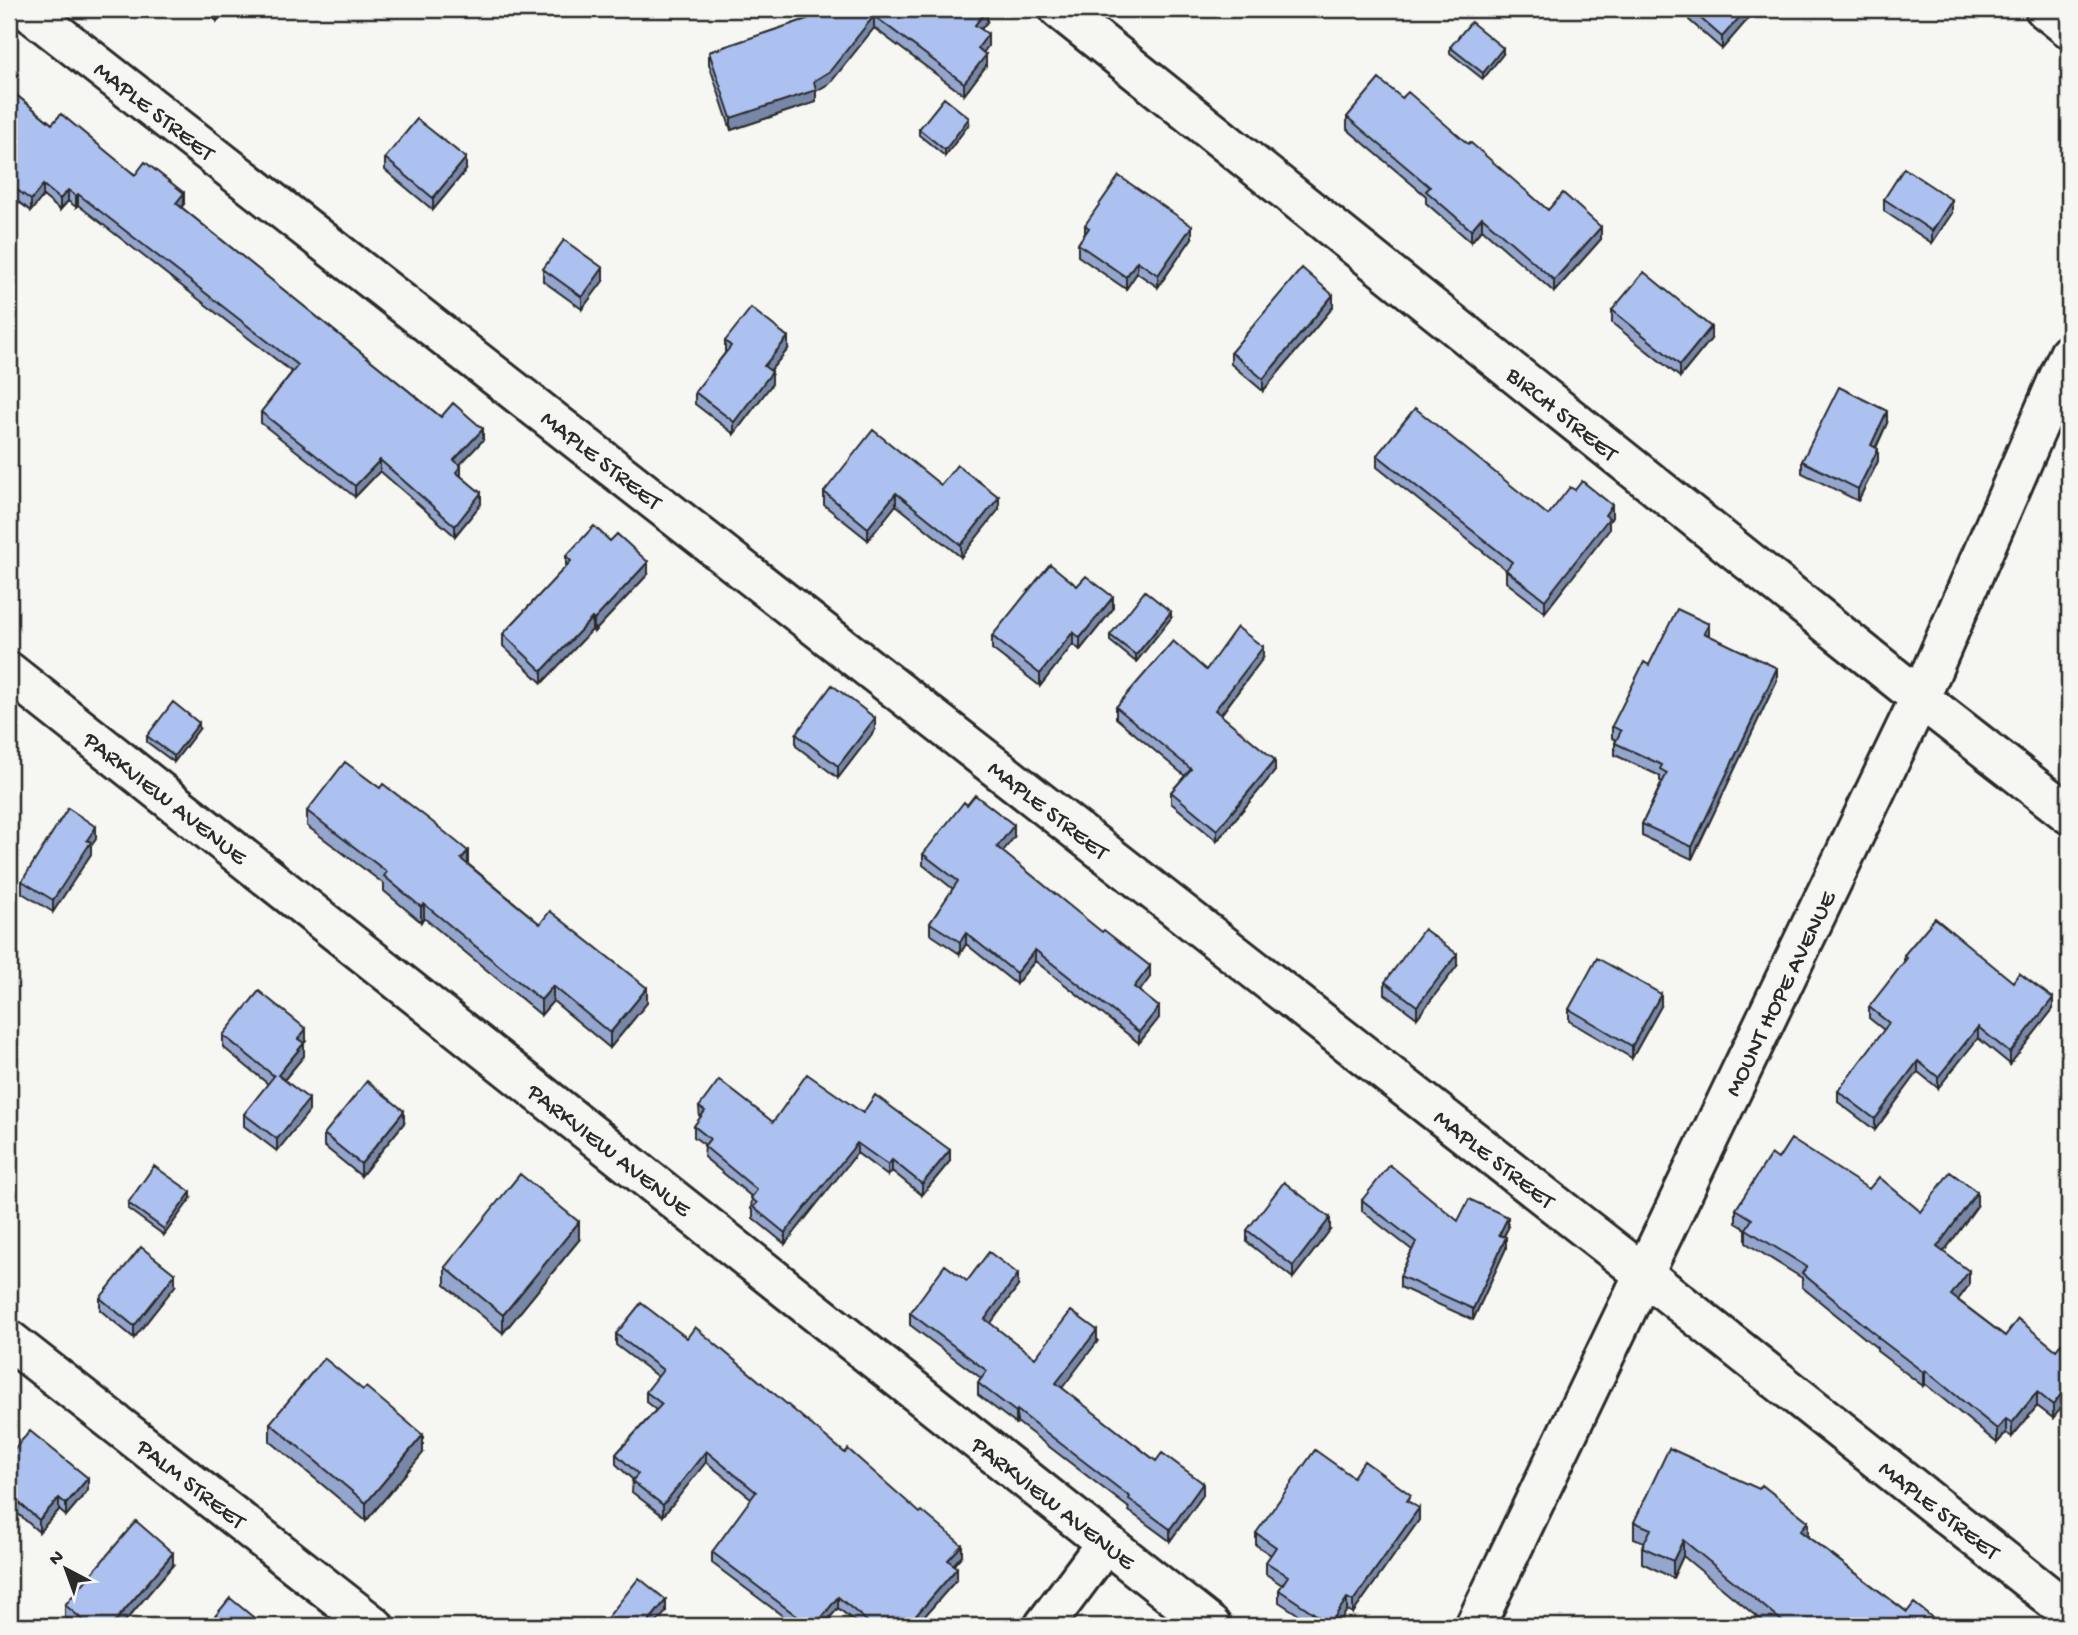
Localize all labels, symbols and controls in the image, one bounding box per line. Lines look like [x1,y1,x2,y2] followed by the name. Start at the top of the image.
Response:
[87,57,221,170] street label: MAPLE STREET
[1498,361,1624,471] street label: BIRCH STREET
[534,406,668,519] street label: MAPLE STREET
[75,726,253,873] street label: PARKVIEW AVENUE
[981,756,1115,869] street label: MAPLE STREET
[1720,886,1845,1102] street label: MOUNT HOPE AVENUE
[519,1078,697,1225] street label: PARKVIEW AVENUE
[1427,1105,1561,1218] street label: MAPLE STREET
[963,1431,1141,1578] street label: PARKVIEW AVENUE
[129,1434,252,1538] street label: PALM STREET
[1872,1456,2006,1569] street label: MAPLE STREET
[32,1534,102,1604] north arrow
[45,1546,69,1572] text: N

